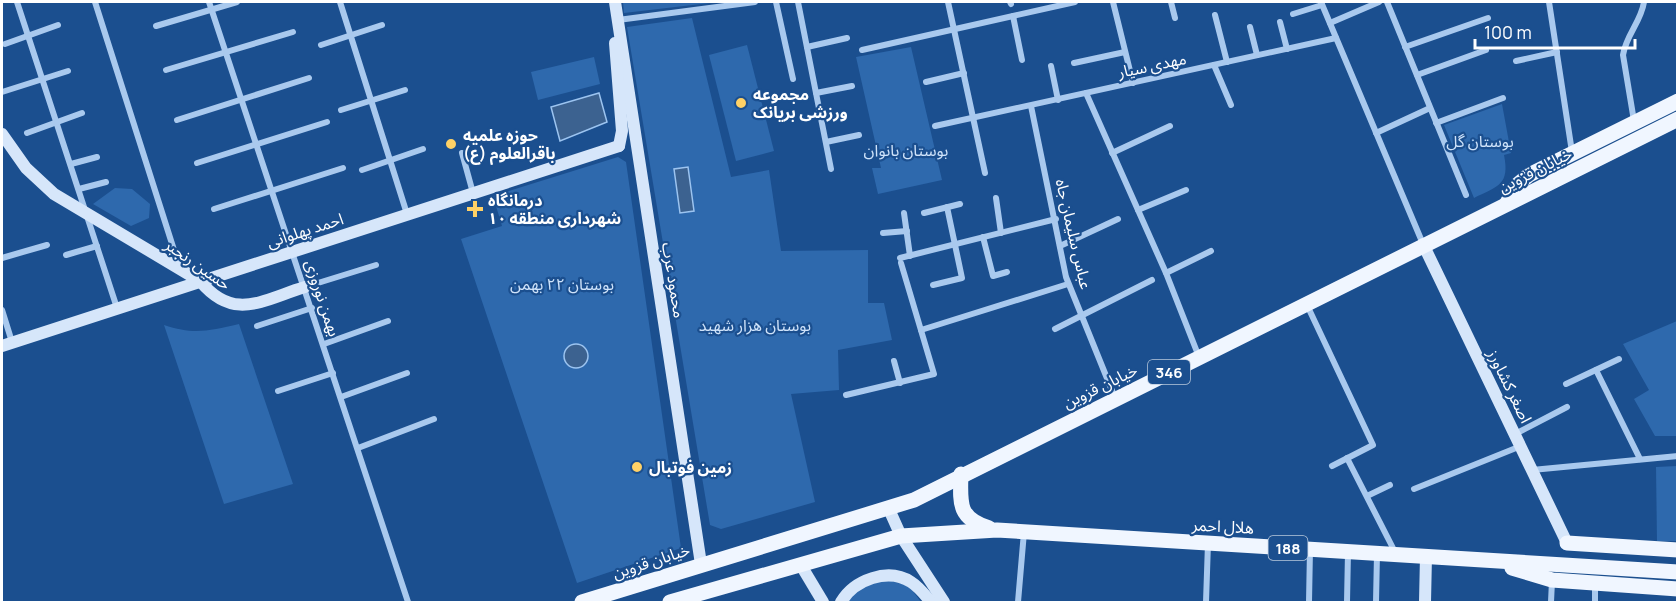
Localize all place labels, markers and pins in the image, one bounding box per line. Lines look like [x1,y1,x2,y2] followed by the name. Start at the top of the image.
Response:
[753,83,848,123] place label: مجموعه ورزشی بریانک
[734,96,748,110] marker: مجموعه ورزشی بریانک
[463,124,555,165] place label: حوزه علمیه باقرالعلوم (ع)
[444,137,458,151] marker: حوزه علمیه باقرالعلوم (ع)
[488,189,621,229] place label: درمانگاه شهرداری منطقه ۱۰
[466,200,484,218] marker: درمانگاه شهرداری منطقه ۱۰
[649,456,732,478] place label: زمین فوتبال
[630,460,644,474] marker: زمین فوتبال

